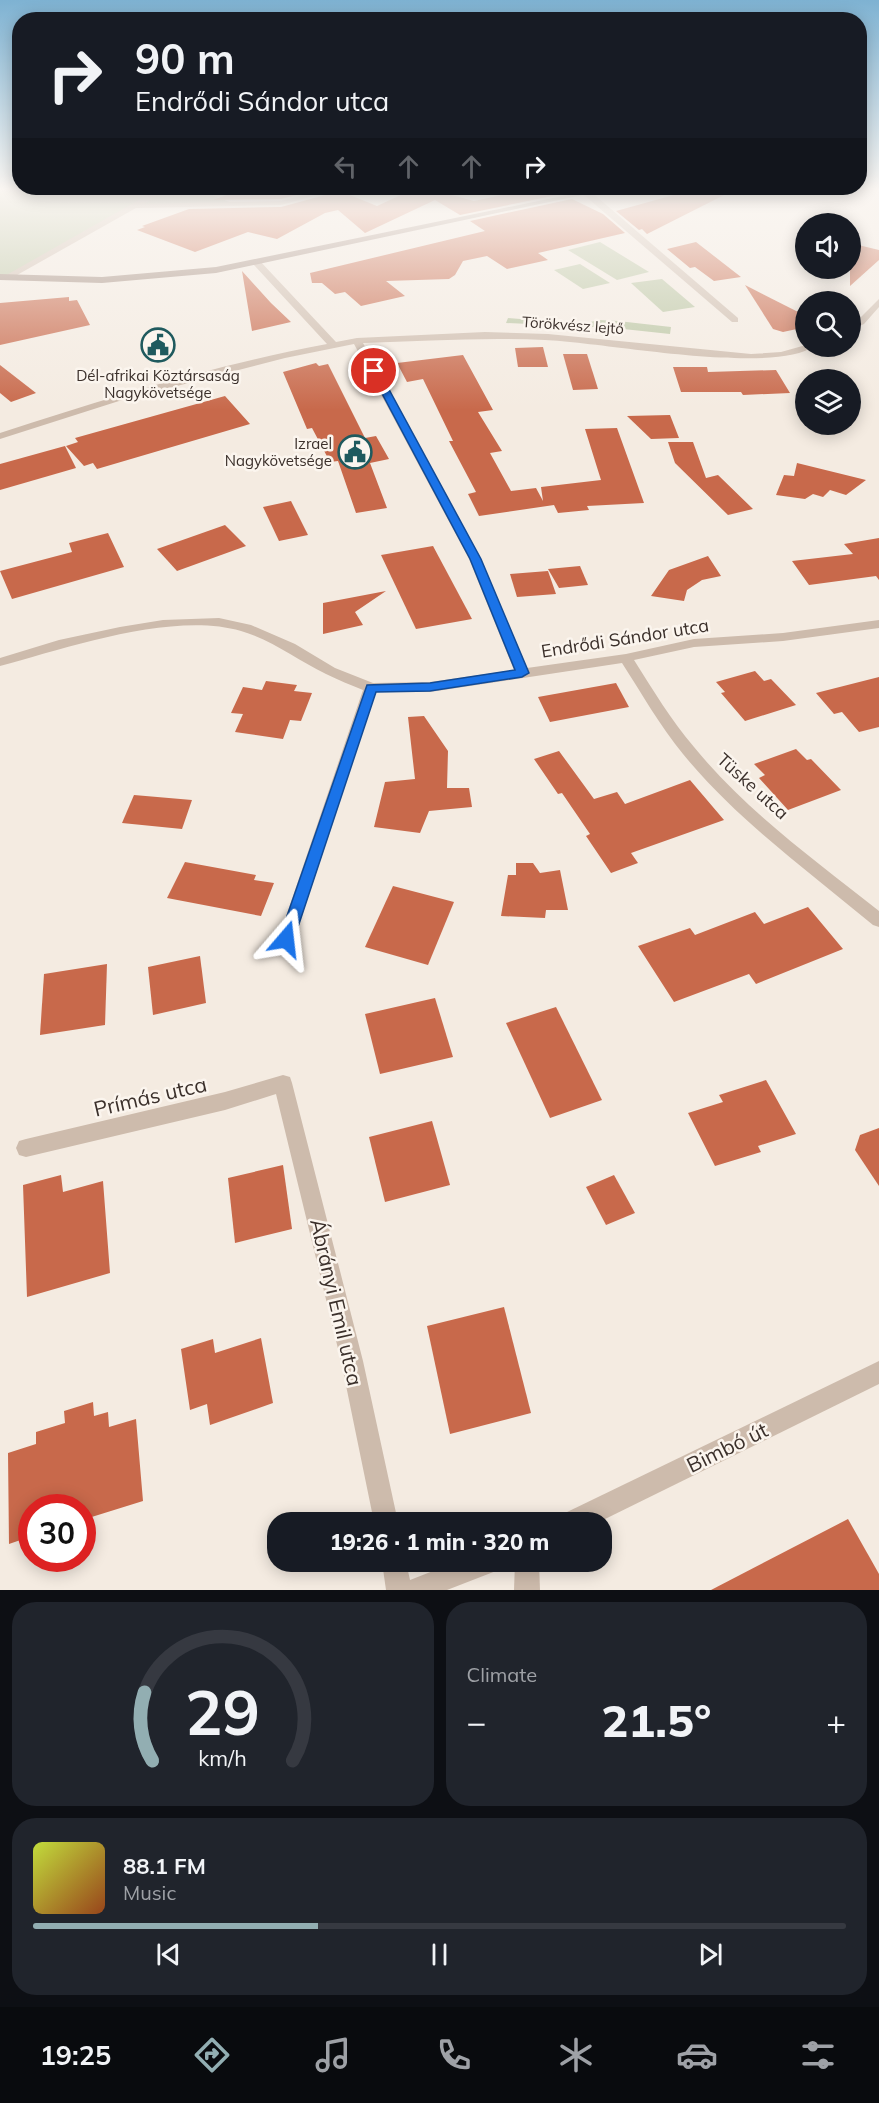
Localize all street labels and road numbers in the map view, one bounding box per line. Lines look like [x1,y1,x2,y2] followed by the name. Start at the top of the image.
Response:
[521,312,625,338] street label: Törökvész lejtő
[539,613,711,663] street label: Endrődi Sándor utca
[712,748,794,824] street label: Tüske utca
[91,1070,209,1122] street label: Prímás utca
[305,1216,369,1388] street label: Ábrányi Emil utca
[682,1416,772,1478] street label: Bimbó út

